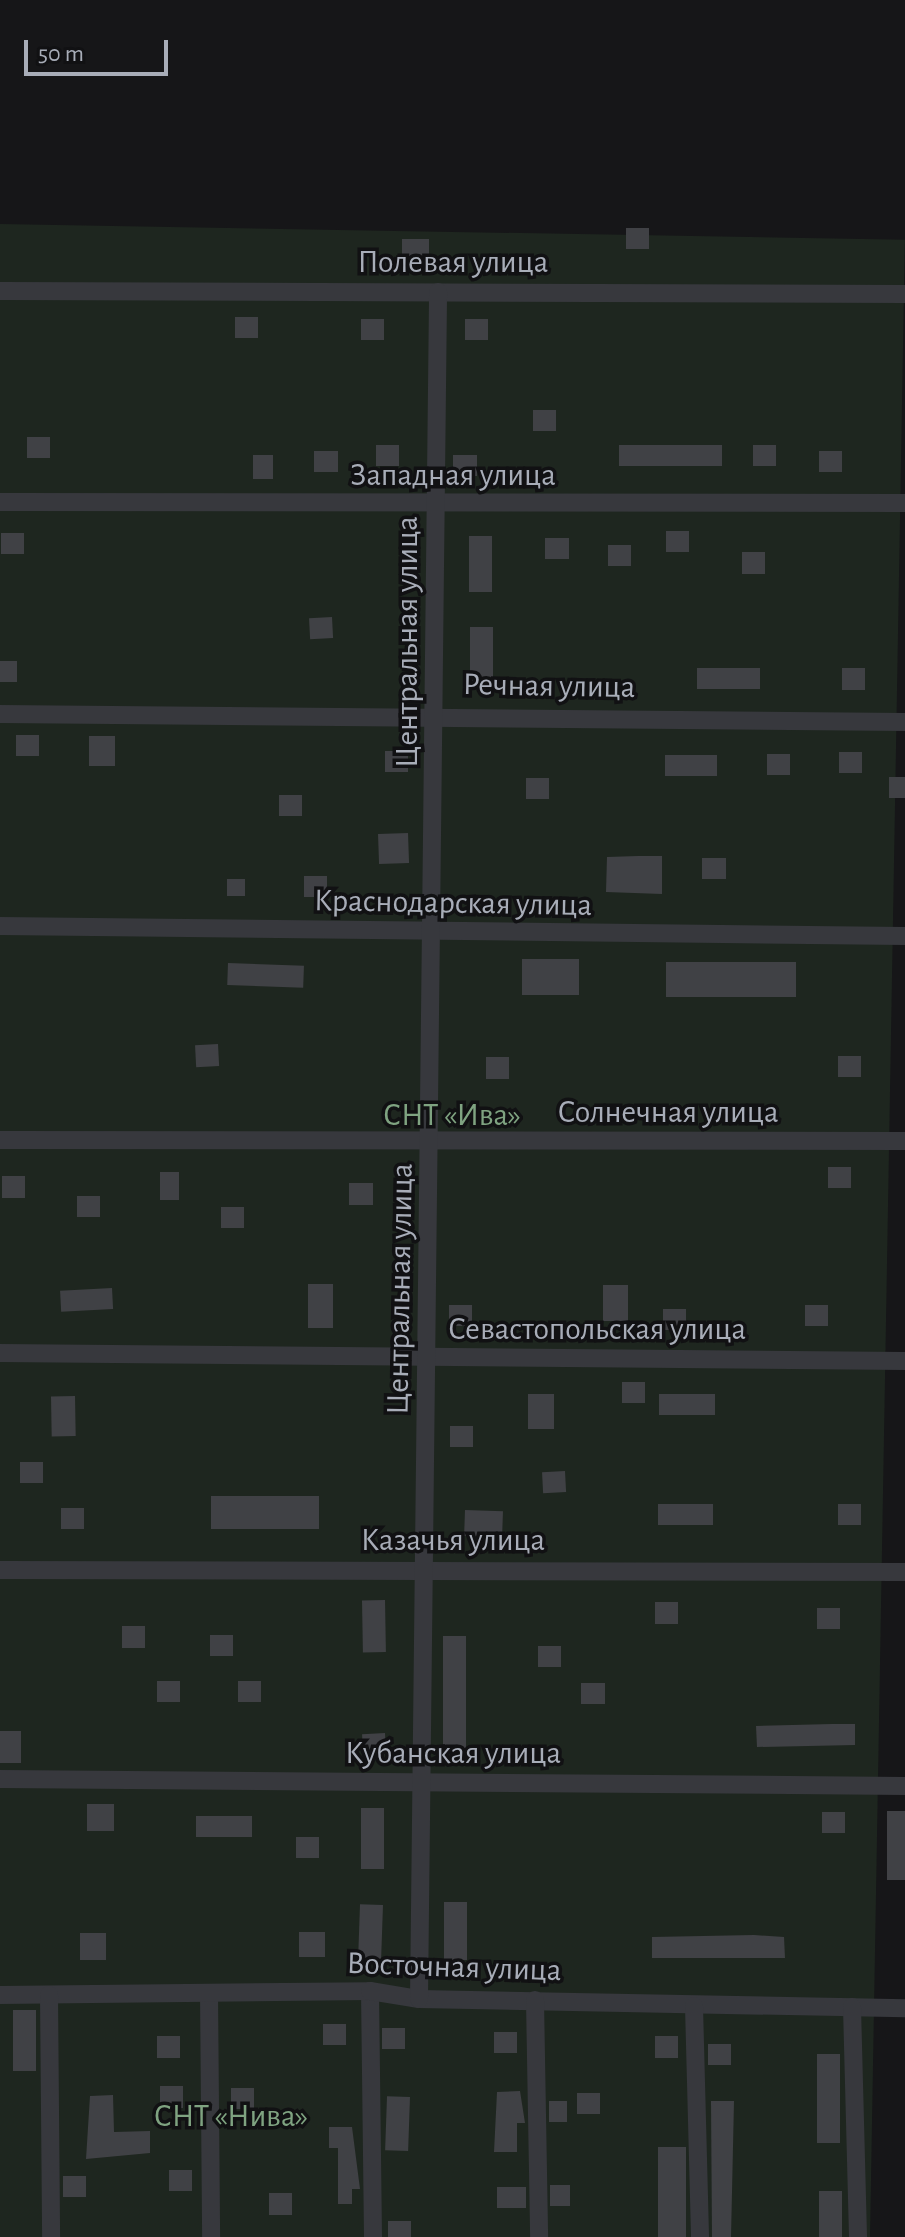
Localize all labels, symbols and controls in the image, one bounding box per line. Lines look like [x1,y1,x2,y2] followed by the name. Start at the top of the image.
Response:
[28,24,172,74] scale bar
[38,42,84,66] text: 50 m
[358,243,548,281] street label: Полевая улица
[350,456,556,494] street label: Западная улица
[388,516,426,768] street label: Центральная улица
[462,665,636,707] street label: Речная улица
[314,881,592,925] street label: Краснодарская улица
[557,1093,779,1131] street label: Солнечная улица
[383,1096,521,1134] park label: СНТ «Ива»
[379,1163,421,1415] street label: Центральная улица
[448,1310,746,1348] street label: Севастопольская улица
[361,1521,545,1559] street label: Казачья улица
[345,1734,561,1772] street label: Кубанская улица
[346,1944,562,1990] street label: Восточная улица
[154,2097,308,2135] park label: СНТ «Нива»

